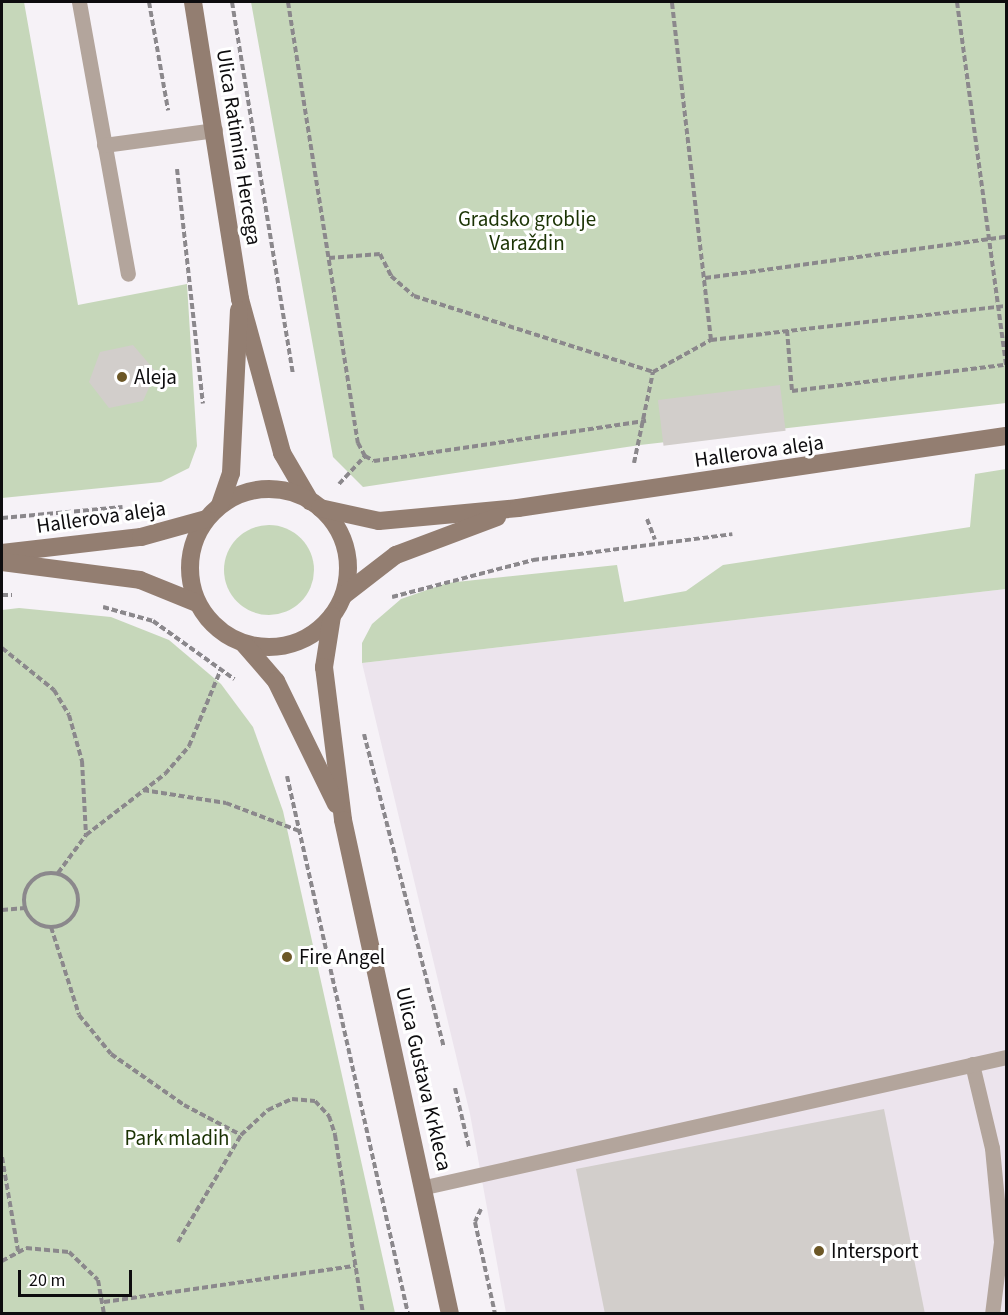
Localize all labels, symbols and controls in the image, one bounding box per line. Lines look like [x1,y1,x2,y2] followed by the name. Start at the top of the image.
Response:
[211,47,267,247] street label: Ulica Ratimira Hercega
[458,206,596,256] park label: Gradsko groblje Varaždin
[134,364,177,390] place label: Aleja
[115,370,129,384] marker: Aleja
[693,429,825,473] street label: Hallerova aleja
[35,495,167,539] street label: Hallerova aleja
[299,944,385,970] place label: Fire Angel
[280,950,294,964] marker: Fire Angel
[391,985,457,1173] street label: Ulica Gustava Krkleca
[124,1125,230,1151] park label: Park mladih
[831,1238,919,1264] place label: Intersport
[812,1244,826,1258] marker: Intersport
[21,1258,135,1296] scale bar
[29,1268,65,1293] text: 20 m

